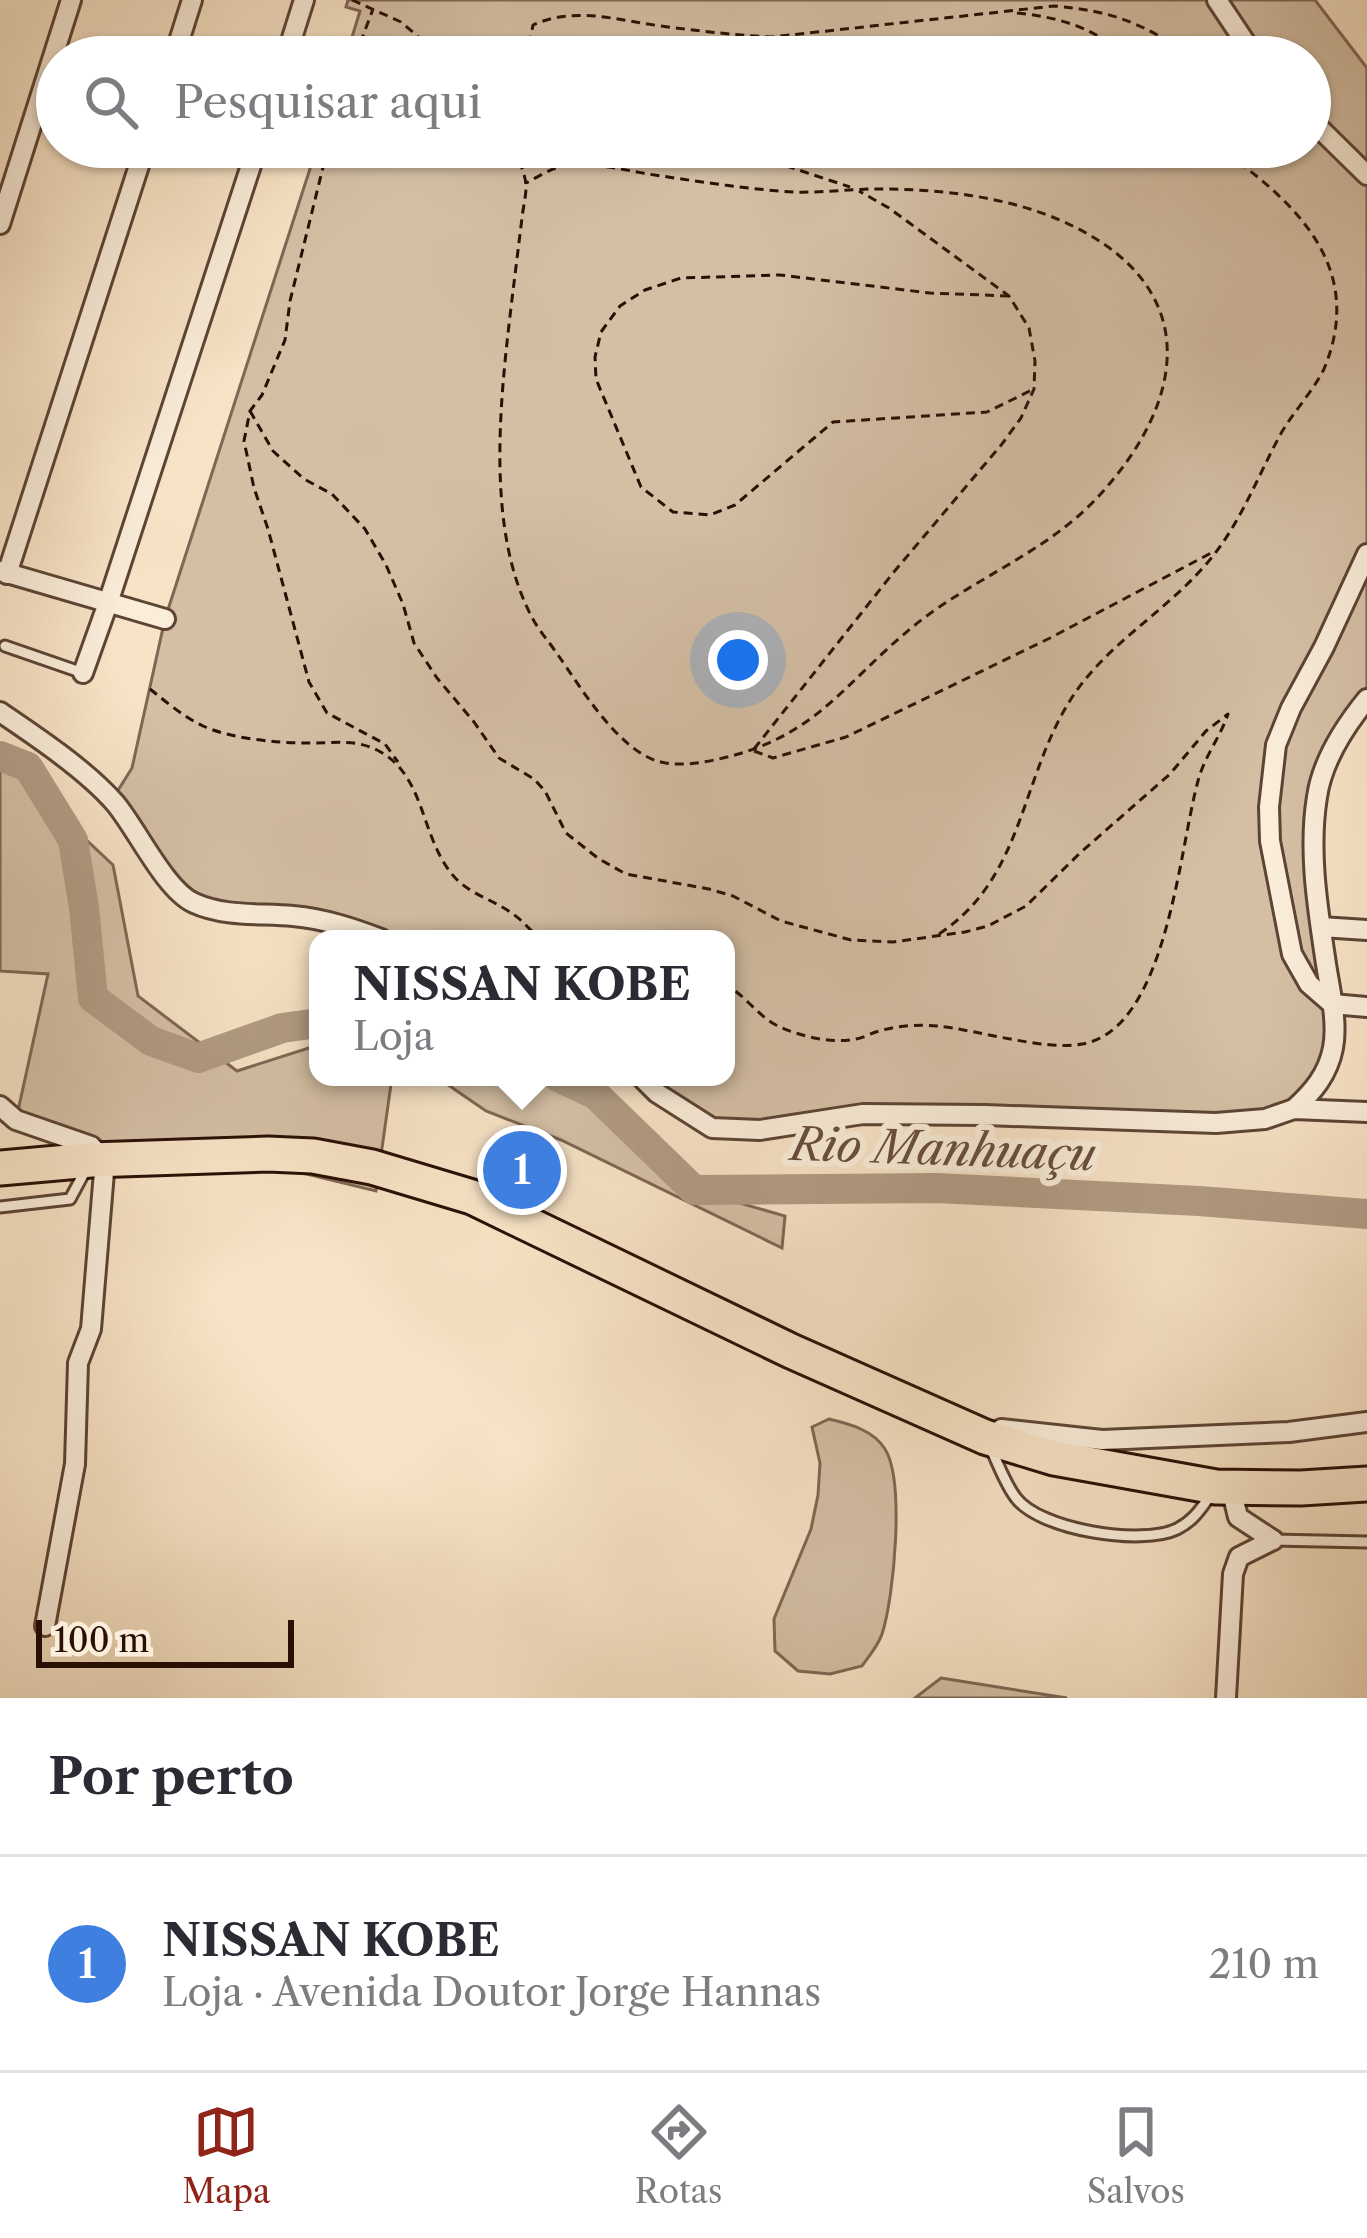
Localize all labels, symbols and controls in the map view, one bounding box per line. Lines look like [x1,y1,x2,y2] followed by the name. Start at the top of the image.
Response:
[36,36,1331,168] search box
[78,69,144,135] icon: search
[174,74,482,130] text: Pesquisar aqui
[708,630,768,690] your location
[309,930,735,1086] popup
[353,956,691,1012] text: NISSAN KOBE
[353,1012,434,1060] text: Loja
[787,1116,1097,1182] water label: Rio Manhuaçu
[483,1125,561,1215] pin: 1
[36,1614,294,1667] scale bar
[54,1620,149,1661] text: 100 m
[48,1745,294,1807] text: Por perto
[162,1912,500,1968] text: NISSAN KOBE
[78,1940,96,1988] text: 1
[1209,1940,1319,1988] text: 210 m
[162,1968,821,2016] text: Loja · Avenida Doutor Jorge Hannas
[182,2099,270,2212] tab: Mapa
[635,2099,722,2212] tab: Rotas
[1087,2099,1185,2212] tab: Salvos

